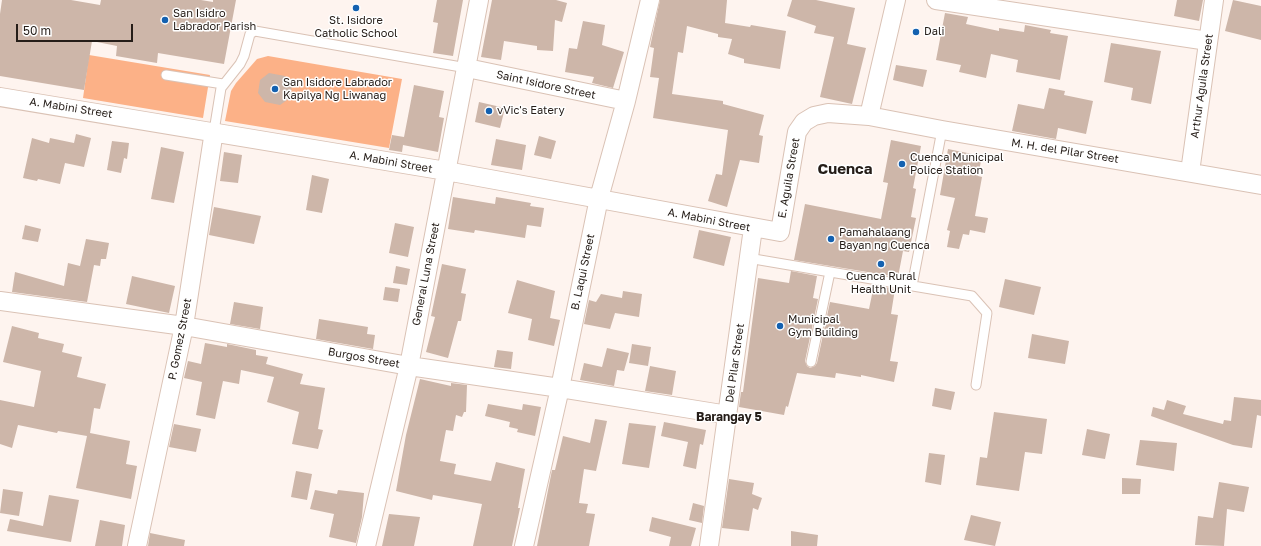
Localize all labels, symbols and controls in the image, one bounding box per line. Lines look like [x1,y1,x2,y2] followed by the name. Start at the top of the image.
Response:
[351,3,361,13] marker: St. Isidore Catholic School
[173,7,256,33] place label: San Isidro Labrador Parish
[314,14,398,40] place label: St. Isidore Catholic School
[160,15,170,25] marker: San Isidro Labrador Parish
[18,16,135,42] scale bar
[23,23,51,38] text: 50 m
[924,25,944,39] place label: Dali
[911,27,921,37] marker: Dali
[1188,33,1216,139] street label: Arthur Aguila Street
[495,68,597,102] street label: Saint Isidore Street
[283,76,392,102] place label: San Isidore Labrador Kapilya Ng Liwanag
[270,84,280,94] marker: San Isidore Labrador Kapilya Ng Liwanag
[29,95,113,121] street label: A. Mabini Street
[497,104,565,118] place label: vVic's Eatery
[484,106,494,116] marker: vVic's Eatery
[1010,136,1120,166] street label: M. H. del Pilar Street
[775,137,803,219] street label: E. Aguila Street
[349,148,433,176] street label: A. Mabini Street
[910,151,1004,177] place label: Cuenca Municipal Police Station
[897,159,907,169] marker: Cuenca Municipal Police Station
[818,160,872,178] district label: Cuenca
[667,206,751,234] street label: A. Mabini Street
[410,221,442,327] street label: General Luna Street
[839,226,930,252] place label: Pamahalaang Bayan ng Cuenca
[568,233,598,311] street label: B. Laqui Street
[826,234,836,244] marker: Pamahalaang Bayan ng Cuenca
[876,259,886,269] marker: Cuenca Rural Health Unit
[846,270,916,296] place label: Cuenca Rural Health Unit
[166,297,194,381] street label: P. Gomez Street
[788,313,858,339] place label: Municipal Gym Building
[775,321,785,331] marker: Municipal Gym Building
[723,323,747,403] street label: Del Pilar Street
[327,345,401,371] street label: Burgos Street
[696,410,762,424] district label: Barangay 5

